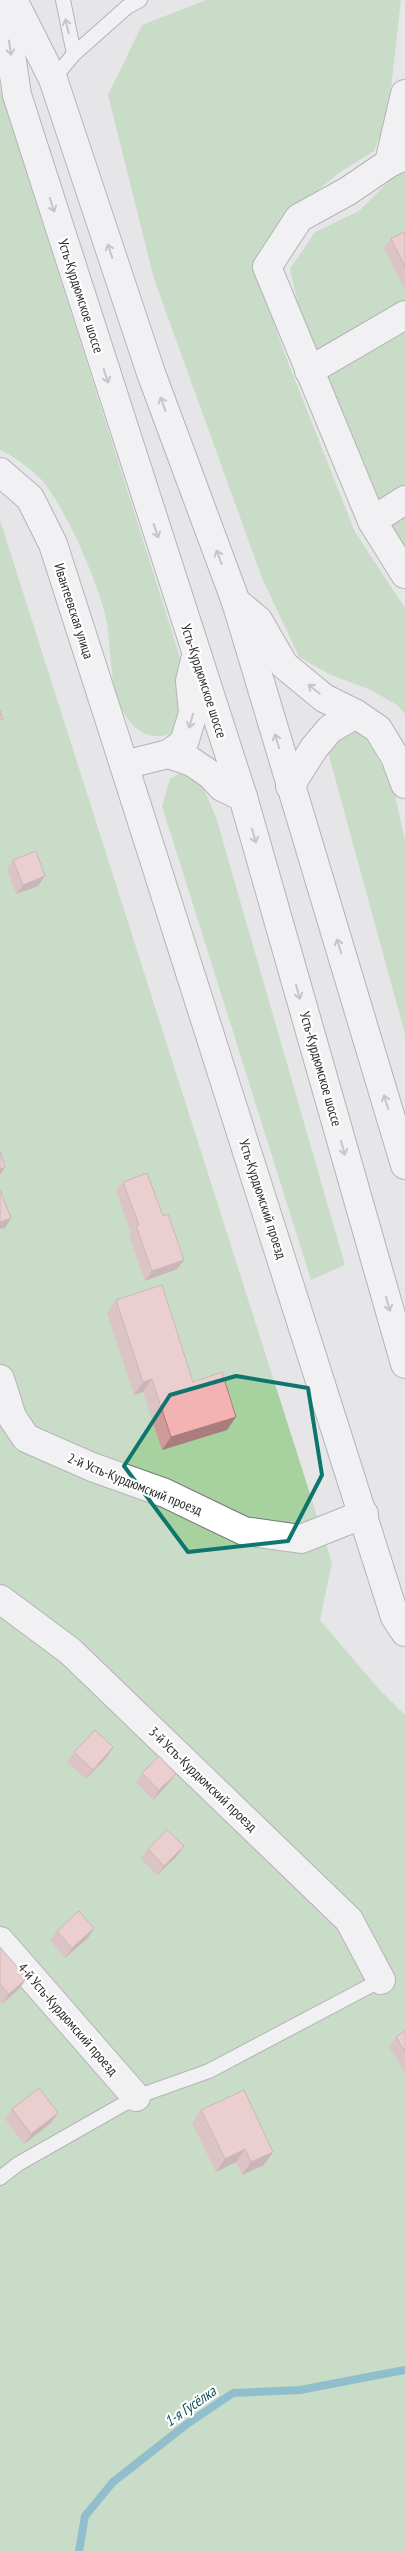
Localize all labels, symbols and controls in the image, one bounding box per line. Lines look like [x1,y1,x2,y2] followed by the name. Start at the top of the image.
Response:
[62,18,71,34] one-way arrow
[5,40,15,56] one-way arrow
[47,196,57,212] one-way arrow
[54,237,108,355] street label: Усть-Курдюмское шоссе
[105,243,114,259] one-way arrow
[102,368,112,384] one-way arrow
[158,397,167,413] one-way arrow
[151,523,161,539] one-way arrow
[214,550,223,565] one-way arrow
[50,561,98,661] street label: Ивантеевская улица
[177,622,231,740] street label: Усть-Курдюмское шоссе
[308,684,321,695] one-way arrow
[185,713,195,729] one-way arrow
[271,733,281,749] one-way arrow
[249,827,259,843] one-way arrow
[333,939,343,955] one-way arrow
[294,984,304,1000] one-way arrow
[296,1009,346,1129] street label: Усть-Курдюмское шоссе
[380,1094,390,1110] one-way arrow
[235,1137,291,1261] street label: Усть-Курдюмский проезд
[339,1140,349,1156] one-way arrow
[384,1296,393,1312] one-way arrow
[65,1449,205,1519] street label: 2-й Усть-Курдюмский проезд
[145,1723,261,1835] street label: 3-й Усть-Курдюмский проезд
[14,1959,122,2079] street label: 4-й Усть-Курдюмский проезд
[161,2381,220,2431] water label: 1-я Гусёлка

